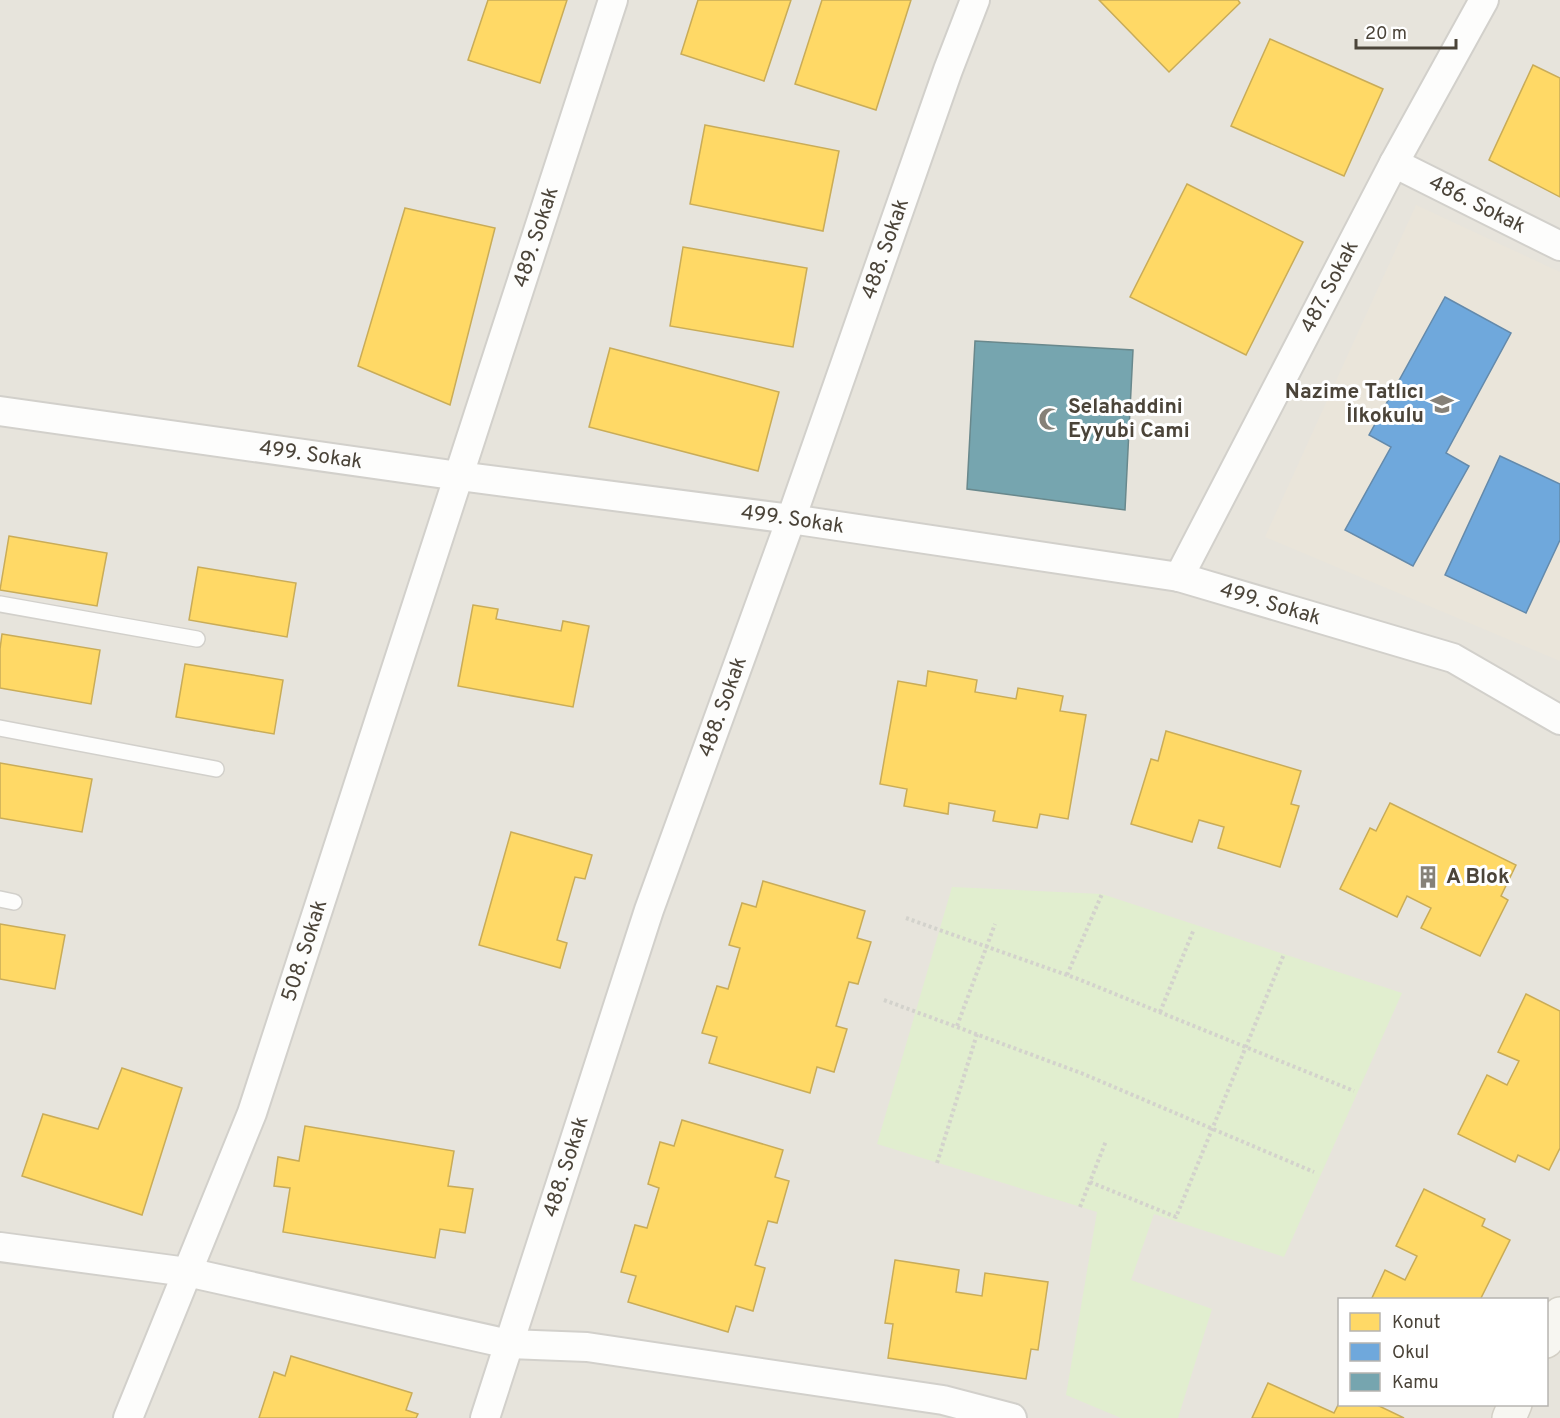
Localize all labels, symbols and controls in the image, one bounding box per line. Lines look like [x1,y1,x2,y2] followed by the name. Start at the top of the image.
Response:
[1356,12,1456,50] scale bar
[1365,23,1407,46] text: 20 m
[1424,169,1530,240] street label: 486. Sokak
[507,183,565,291] street label: 489. Sokak
[855,195,916,303] street label: 488. Sokak
[1294,236,1365,338] street label: 487. Sokak
[1285,379,1424,430] place label: Nazime Tatlıcı İlkokulu
[1429,391,1455,417] school or university icon: Nazime Tatlıcı İlkokulu
[1068,394,1190,445] place label: Selahaddini Eyyubi Cami
[1037,406,1063,432] mosque icon: Selahaddini Eyyubi Cami
[257,434,364,476] street label: 499. Sokak
[739,499,846,540] street label: 499. Sokak
[1217,576,1324,632] street label: 499. Sokak
[692,653,753,761] street label: 488. Sokak
[1415,864,1441,890] building icon: A Blok
[1446,864,1510,891] place label: A Blok
[276,896,334,1005] street label: 508. Sokak
[537,1113,595,1221] street label: 488. Sokak
[1338,1298,1548,1406] legend
[1392,1312,1440,1335] text: Konut
[1392,1342,1429,1365] text: Okul
[1392,1372,1439,1395] text: Kamu

